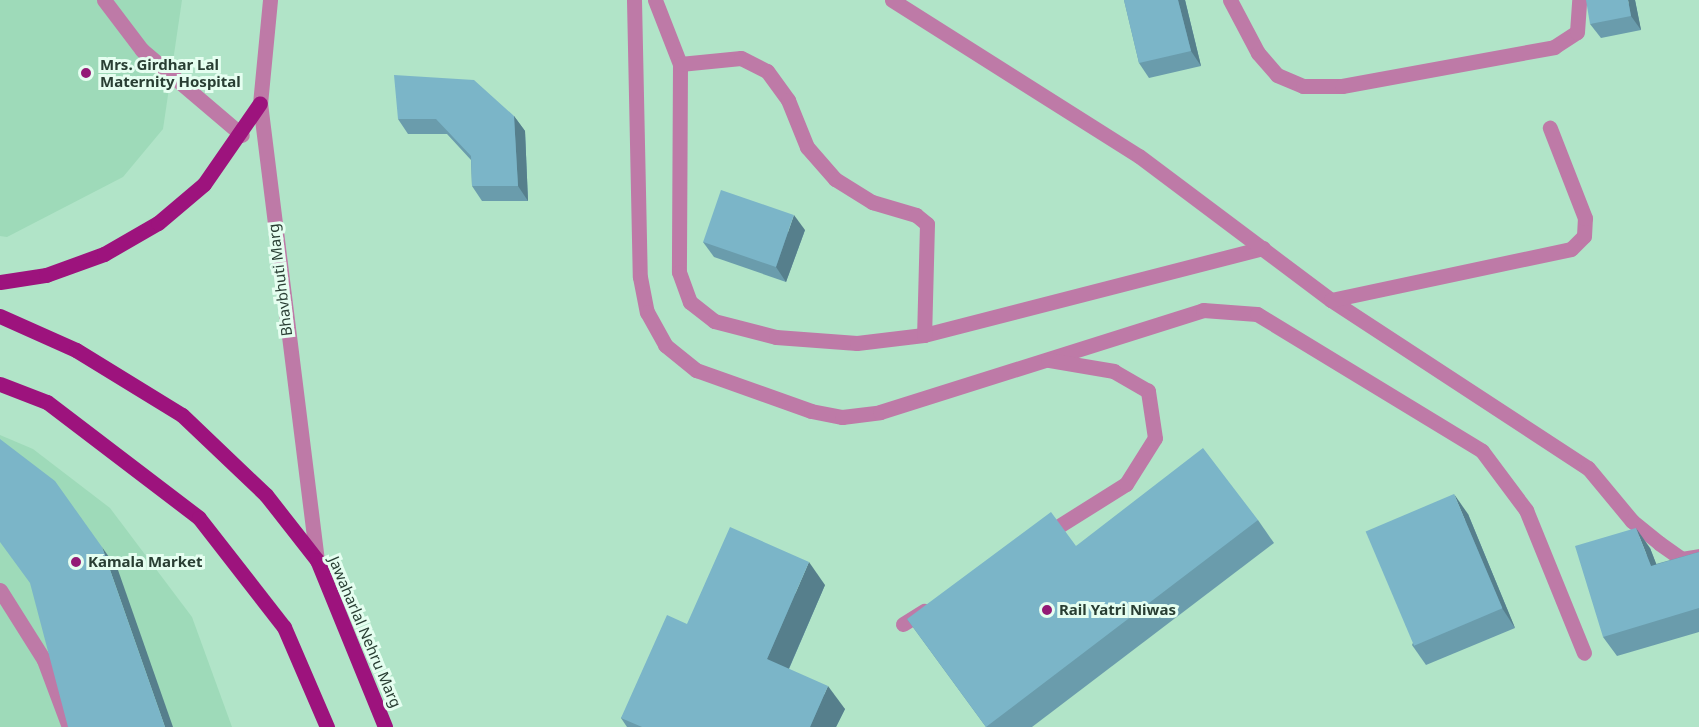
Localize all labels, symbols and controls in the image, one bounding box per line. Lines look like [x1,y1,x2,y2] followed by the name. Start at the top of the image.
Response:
[100,55,241,90] place label: Mrs. Girdhar Lal Maternity Hospital
[77,64,95,82] marker: Mrs. Girdhar Lal Maternity Hospital
[264,223,296,337] street label: Bhavbhuti Marg
[88,553,203,571] place label: Kamala Market
[325,554,405,710] street label: Jawaharlal Nehru Marg
[69,555,83,569] marker: Kamala Market
[1059,601,1176,619] place label: Rail Yatri Niwas
[1040,603,1054,617] marker: Rail Yatri Niwas

